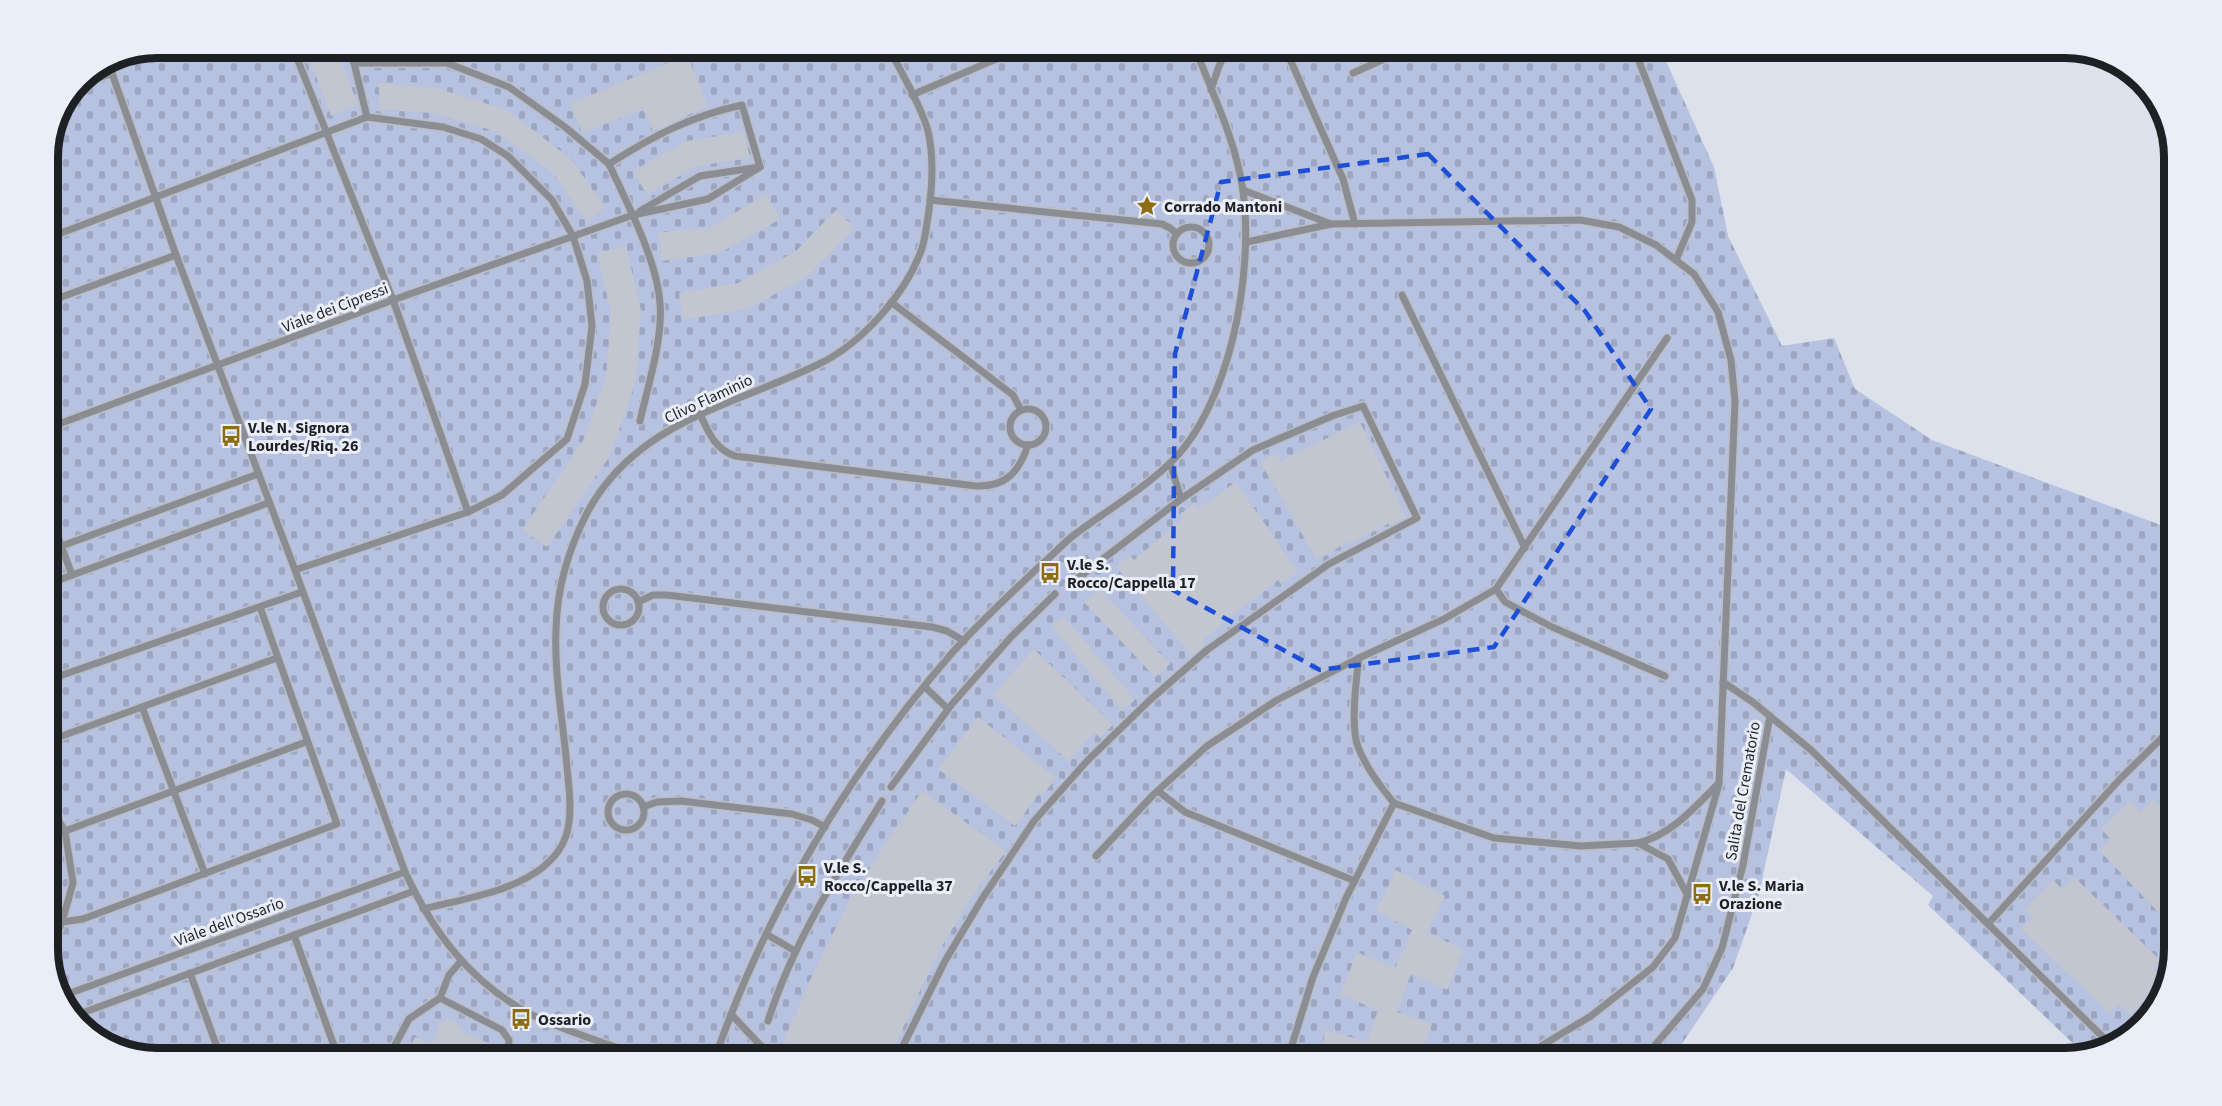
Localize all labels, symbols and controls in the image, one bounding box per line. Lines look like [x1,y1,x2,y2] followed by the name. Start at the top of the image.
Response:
[1135,194,1159,218] place icon: Corrado Mantoni
[1164,196,1282,218] place label: Corrado Mantoni
[279,278,392,338] street label: Viale dei Cipressi
[661,369,756,429] street label: Clivo Flaminio
[247,417,359,457] place label: V.le N. Signora Lourdes/Riq. 26
[219,424,243,448] bus stop icon: V.le N. Signora Lourdes/Riq. 26
[1066,554,1196,594] place label: V.le S. Rocco/Cappella 17
[1038,561,1062,585] bus stop icon: V.le S. Rocco/Cappella 17
[1720,720,1766,862] street label: Salita del Crematorio
[823,857,953,897] place label: V.le S. Rocco/Cappella 37
[795,864,819,888] bus stop icon: V.le S. Rocco/Cappella 37
[1718,875,1804,915] place label: V.le S. Maria Orazione
[1690,882,1714,906] bus stop icon: V.le S. Maria Orazione
[172,892,287,952] street label: Viale dell'Ossario
[509,1007,533,1031] bus stop icon: Ossario
[538,1009,591,1031] place label: Ossario

